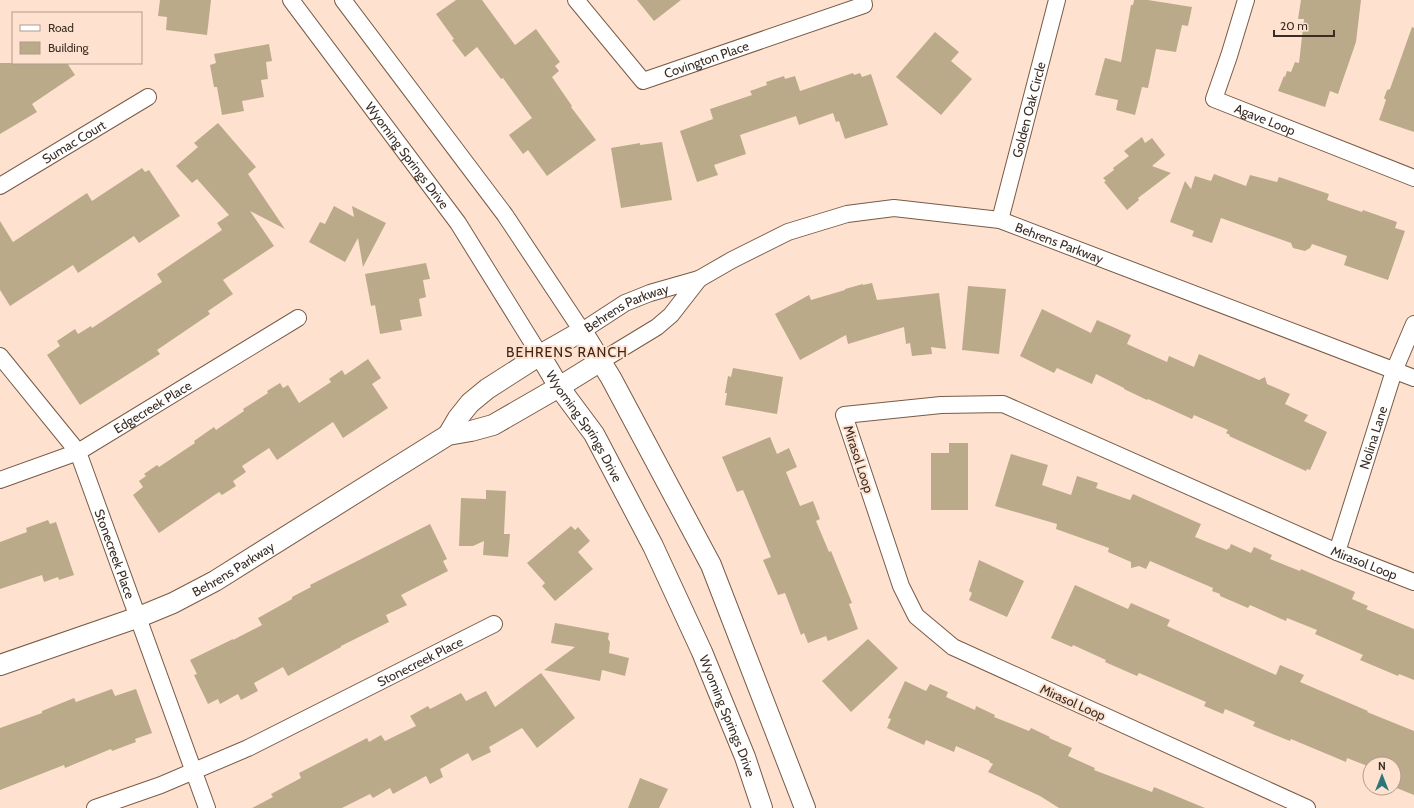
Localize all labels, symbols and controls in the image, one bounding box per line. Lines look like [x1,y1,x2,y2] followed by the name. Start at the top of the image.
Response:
[12,12,142,64] legend
[1274,12,1334,38] scale bar
[1280,18,1308,33] text: 20 m
[48,20,74,35] text: Road
[662,37,751,81] street label: Covington Place
[48,40,90,55] text: Building
[1008,60,1049,159] street label: Golden Oak Circle
[362,99,453,212] street label: Wyoming Springs Drive
[1232,100,1298,138] street label: Agave Loop
[39,116,109,167] street label: Sumac Court
[1013,219,1106,267] street label: Behrens Parkway
[581,280,671,336] street label: Behrens Parkway
[506,343,628,361] district label: BEHRENS RANCH
[543,367,626,485] street label: Wyoming Springs Drive
[110,377,195,437] street label: Edgecreek Place
[1356,404,1391,471] street label: Nolina Lane
[841,423,877,495] street label: Mirasol Loop
[91,507,139,601] street label: Stonecreek Place
[189,538,277,600] street label: Behrens Parkway
[1328,542,1400,583] street label: Mirasol Loop
[374,633,466,690] street label: Stonecreek Place
[696,653,759,779] street label: Wyoming Springs Drive
[1038,680,1108,724] street label: Mirasol Loop
[1362,756,1402,796] north arrow
[1378,759,1386,773] text: N

